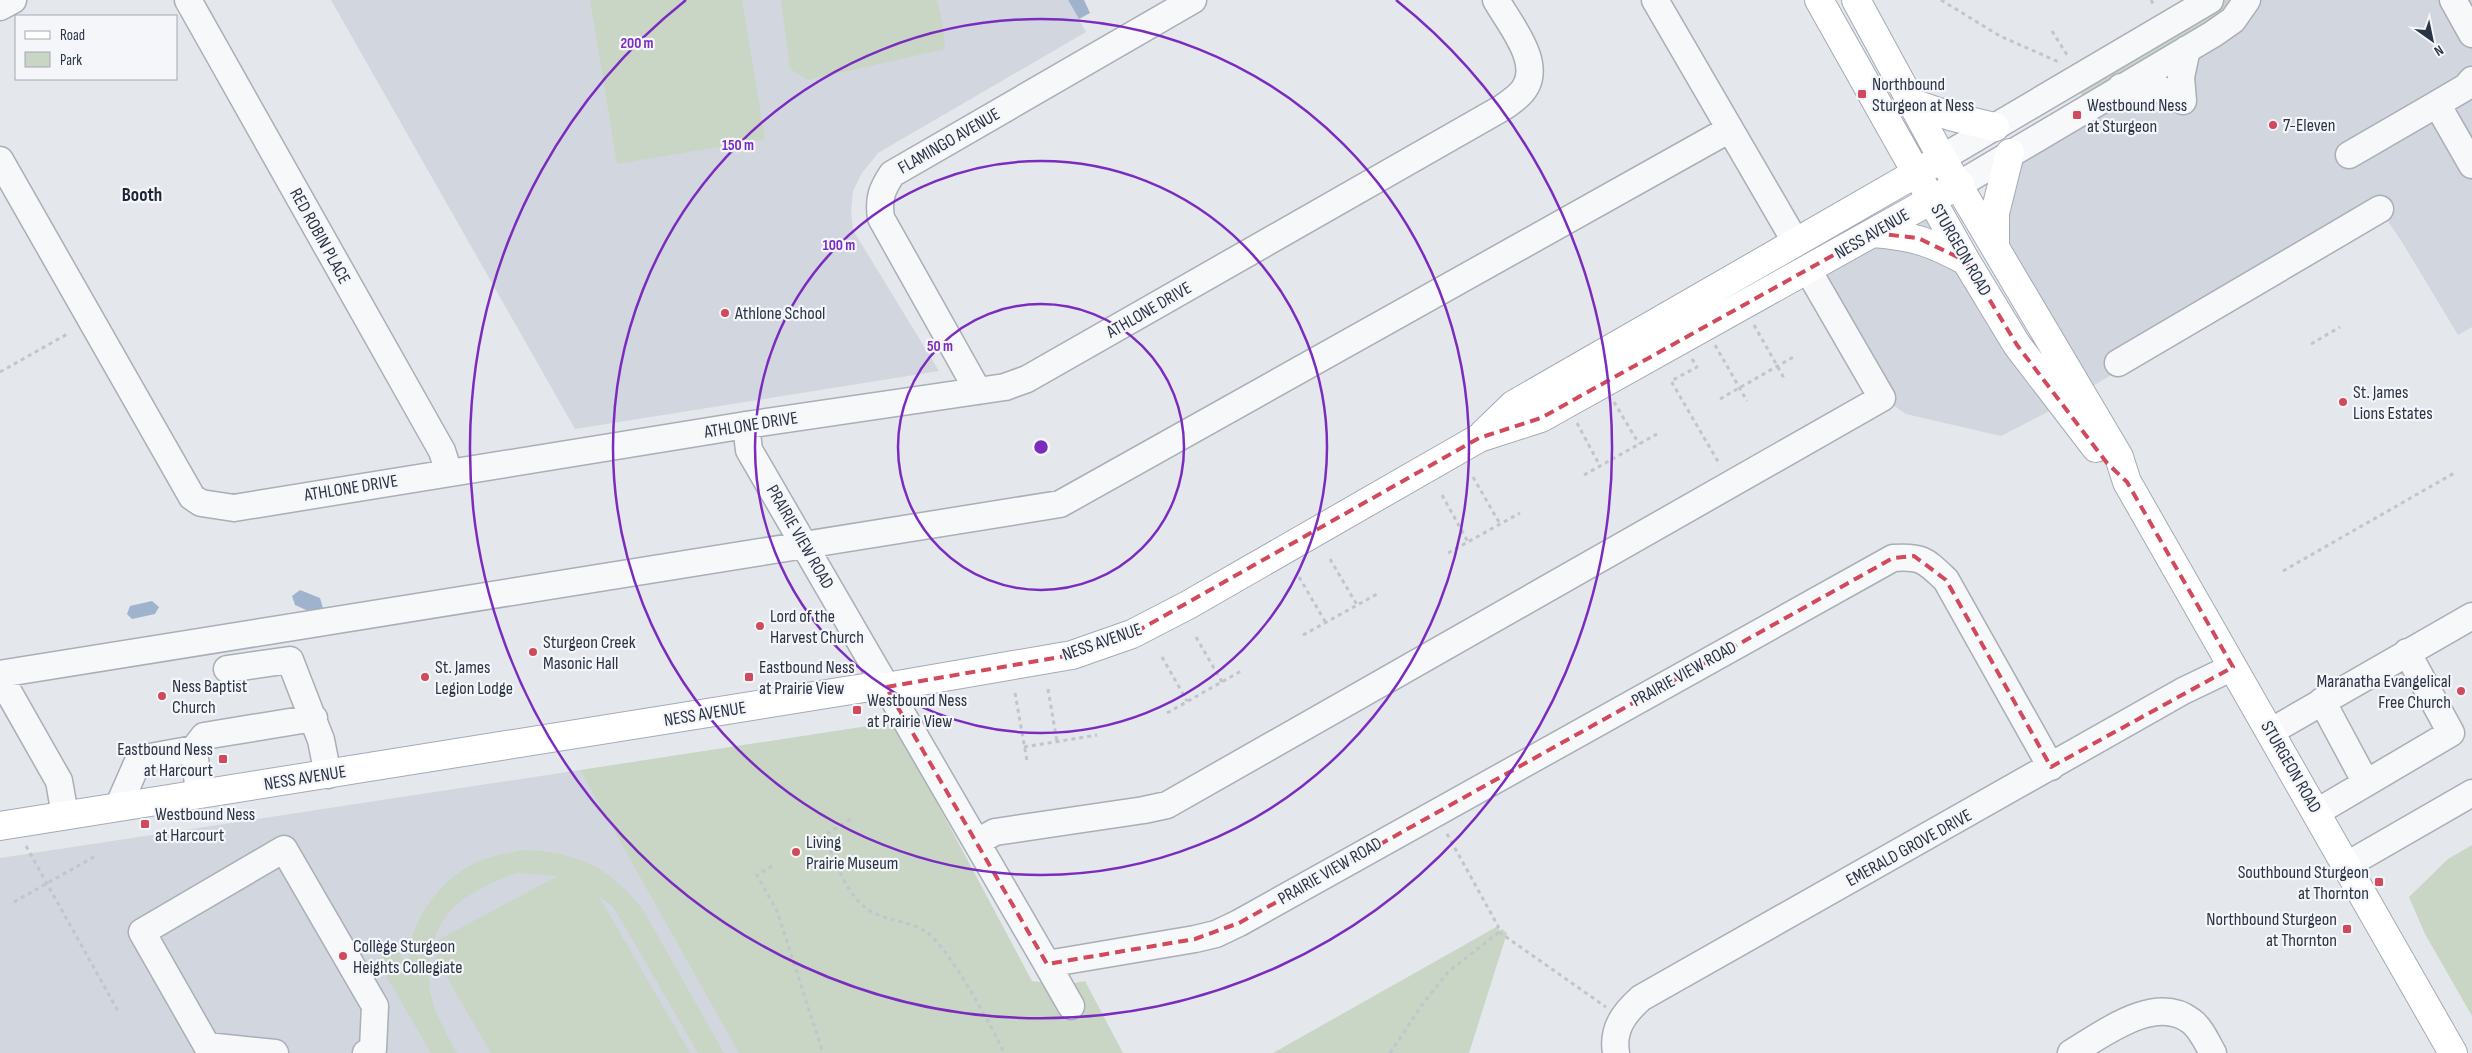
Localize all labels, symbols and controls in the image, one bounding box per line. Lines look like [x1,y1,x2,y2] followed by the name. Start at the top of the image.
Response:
[15,15,178,80] legend
[2407,15,2457,65] north arrow
[60,26,85,45] text: Road
[620,34,654,53] text: 200 m
[2431,41,2447,60] text: N
[60,51,82,70] text: Park
[1872,74,1974,116] place label: Northbound Sturgeon at Ness
[1856,88,1868,100] marker: Northbound Sturgeon at Ness
[2087,95,2187,137] place label: Westbound Ness at Sturgeon
[894,103,1004,179] street label: FLAMINGO AVENUE
[2071,109,2083,121] marker: Westbound Ness at Sturgeon
[2283,115,2336,136] place label: 7-Eleven
[2267,119,2279,131] marker: 7-Eleven
[722,136,754,155] text: 150 m
[122,184,162,207] district label: Booth
[285,184,355,288] street label: RED ROBIN PLACE
[1926,200,1996,300] street label: STURGEON ROAD
[1831,204,1913,264] street label: NESS AVENUE
[823,236,855,255] text: 100 m
[1102,277,1195,343] street label: ATHLONE DRIVE
[734,303,825,324] place label: Athlone School
[719,307,731,319] marker: Athlone School
[927,337,953,356] text: 50 m
[2353,382,2433,424] place label: St. James Lions Estates
[2337,396,2349,408] marker: St. James Lions Estates
[702,407,799,443] street label: ATHLONE DRIVE
[1032,438,1050,456] centre of rings
[302,470,399,506] street label: ATHLONE DRIVE
[762,481,838,593] street label: PRAIRIE VIEW ROAD
[770,606,864,648] place label: Lord of the Harvest Church
[1059,619,1145,665] street label: NESS AVENUE
[754,620,766,632] marker: Lord of the Harvest Church
[543,632,636,674] place label: Sturgeon Creek Masonic Hall
[1628,637,1740,711] street label: PRAIRIE VIEW ROAD
[527,646,539,658] marker: Sturgeon Creek Masonic Hall
[435,657,513,699] place label: St. James Legion Lodge
[759,657,855,699] place label: Eastbound Ness at Prairie View
[419,671,431,683] marker: St. James Legion Lodge
[743,671,755,683] marker: Eastbound Ness at Prairie View
[2317,671,2451,713] place label: Maranatha Evangelical Free Church
[172,676,248,718] place label: Ness Baptist Church
[2455,685,2467,697] marker: Maranatha Evangelical Free Church
[156,690,168,702] marker: Ness Baptist Church
[867,690,967,732] place label: Westbound Ness at Prairie View
[662,697,748,731] street label: NESS AVENUE
[851,704,863,716] marker: Westbound Ness at Prairie View
[2256,717,2326,817] street label: STURGEON ROAD
[117,739,214,781] place label: Eastbound Ness at Harcourt
[217,753,229,765] marker: Eastbound Ness at Harcourt
[262,761,348,795] street label: NESS AVENUE
[155,804,255,846] place label: Westbound Ness at Harcourt
[1842,805,1976,891] street label: EMERALD GROVE DRIVE
[139,818,151,830] marker: Westbound Ness at Harcourt
[806,832,898,874] place label: Living Prairie Museum
[1274,833,1386,909] street label: PRAIRIE VIEW ROAD
[790,846,802,858] marker: Living Prairie Museum
[2238,862,2369,904] place label: Southbound Sturgeon at Thornton
[2373,876,2385,888] marker: Southbound Sturgeon at Thornton
[2206,909,2337,951] place label: Northbound Sturgeon at Thornton
[2341,923,2353,935] marker: Northbound Sturgeon at Thornton
[353,936,462,978] place label: Collège Sturgeon Heights Collegiate
[337,950,349,962] marker: Collège Sturgeon Heights Collegiate

